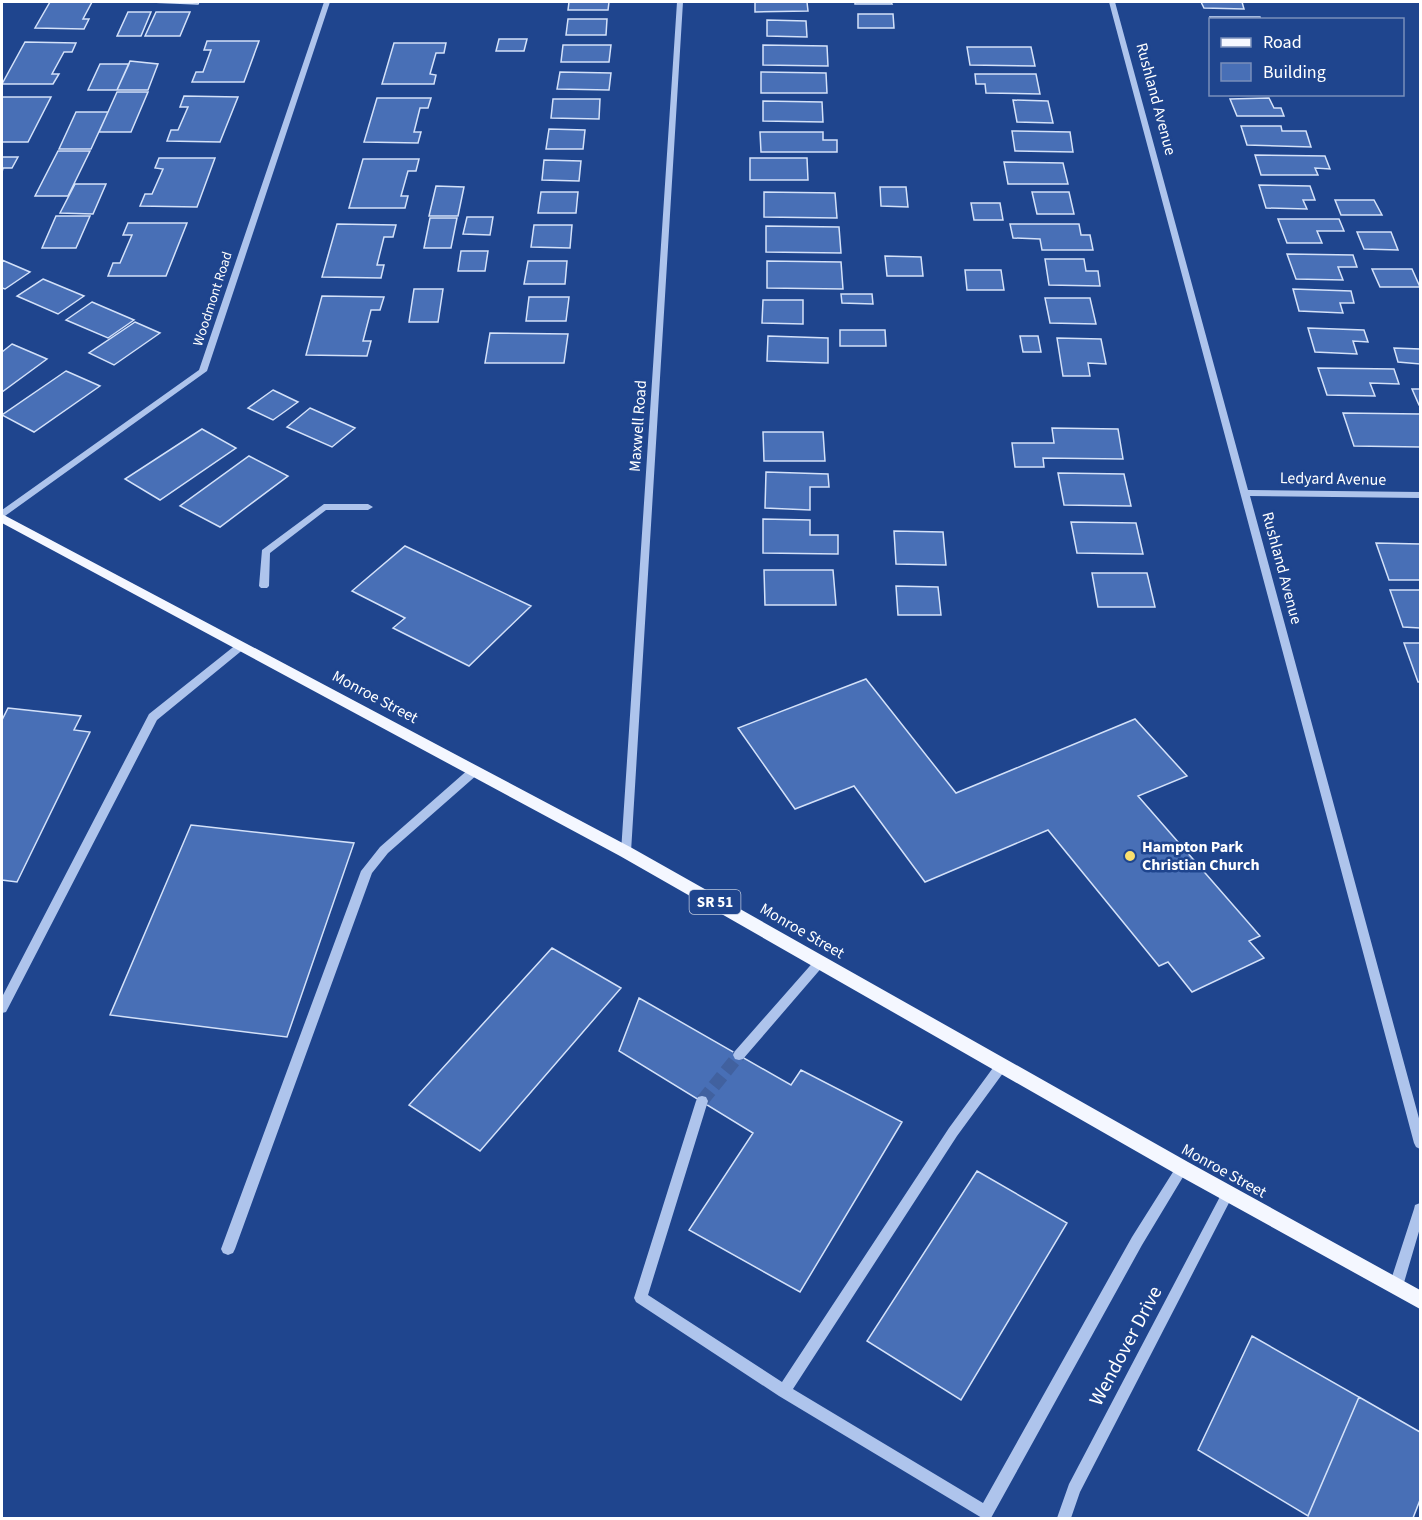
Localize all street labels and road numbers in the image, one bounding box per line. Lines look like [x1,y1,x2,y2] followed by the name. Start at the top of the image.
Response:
[1130,40,1182,158] street label: Rushland Avenue
[188,249,238,349] street label: Woodmont Road
[624,379,652,473] street label: Maxwell Road
[1280,467,1386,491] street label: Ledyard Avenue
[1256,509,1308,627] street label: Rushland Avenue
[328,665,422,729] street label: Monroe Street
[690,890,740,914] road number: SR 51
[756,898,849,964] street label: Monroe Street
[1177,1139,1271,1204] street label: Monroe Street
[1083,1281,1169,1411] street label: Wendover Drive

